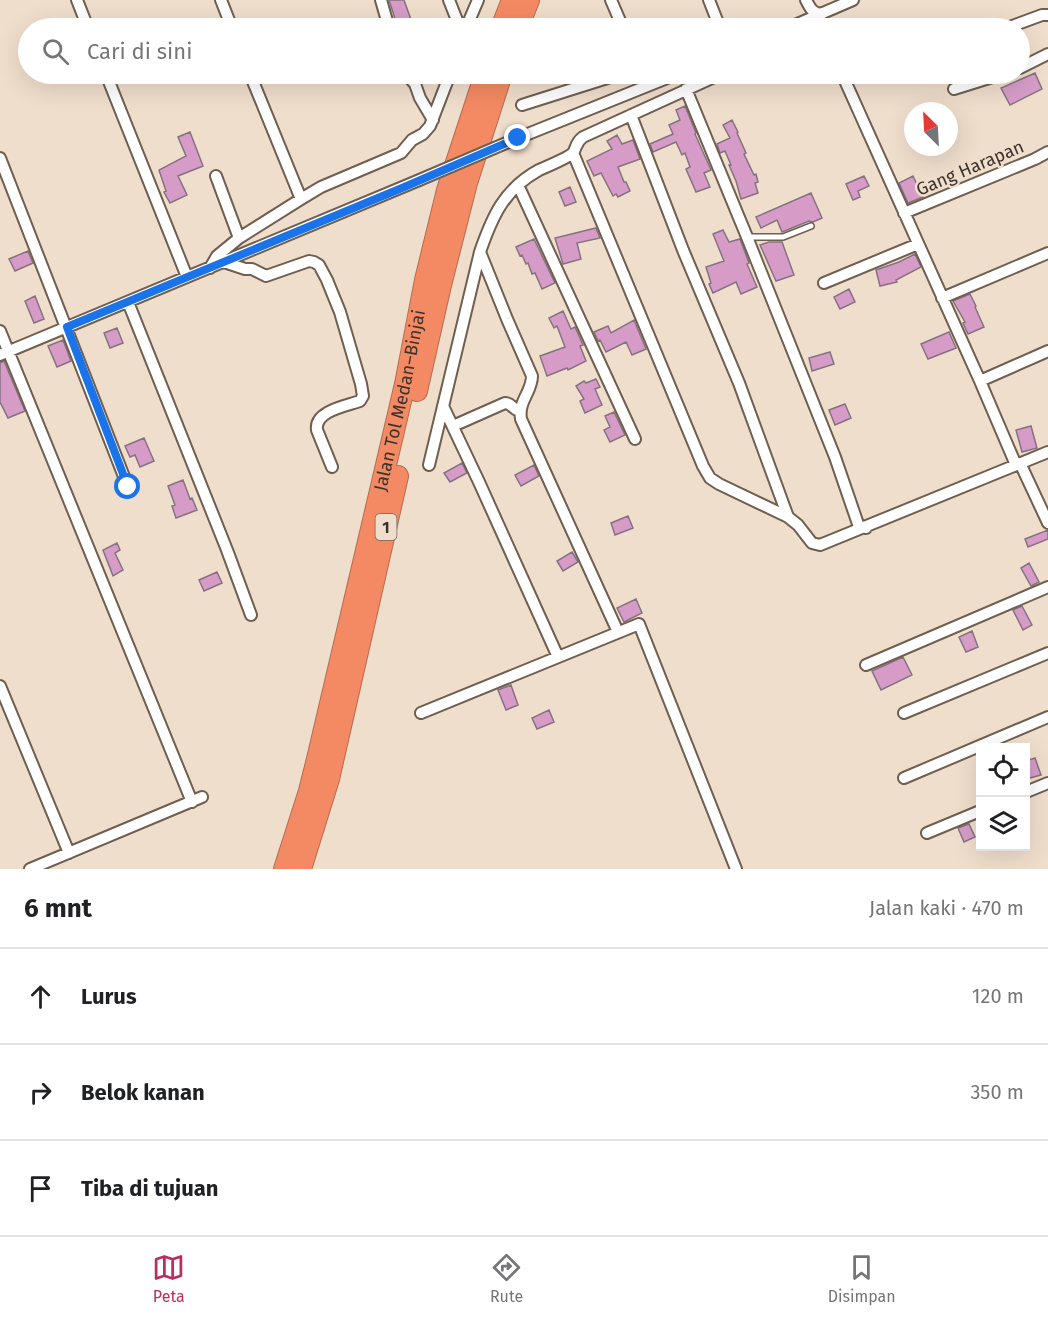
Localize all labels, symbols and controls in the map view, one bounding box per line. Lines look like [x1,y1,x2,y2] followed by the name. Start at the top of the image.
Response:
[18,18,1030,84] search box
[39,35,72,68] icon: search
[87,38,192,65] text: Cari di sini
[904,102,958,156] north arrow
[504,124,530,150] route end
[913,135,1027,201] street label: Gang Harapan
[369,308,430,493] street label: Jalan Tol Medan–Binjai
[114,473,140,499] route start
[376,514,396,540] road number: 1
[976,743,1030,851] map controls
[976,743,1030,797] button: locate
[976,797,1030,851] button: layers
[24,893,92,924] text: 6 mnt
[869,896,1024,920] text: Jalan kaki · 470 m
[24,980,57,1013] icon: ahead
[81,983,137,1010] text: Lurus
[972,984,1024,1008] text: 120 m
[24,1076,57,1109] icon: right
[81,1079,205,1106] text: Belok kanan
[970,1080,1024,1104] text: 350 m
[24,1172,57,1205] icon: arrive
[81,1175,218,1202] text: Tiba di tujuan
[152,1251,185,1306] tab: Peta
[490,1251,523,1306] tab: Rute
[828,1251,896,1306] tab: Disimpan

